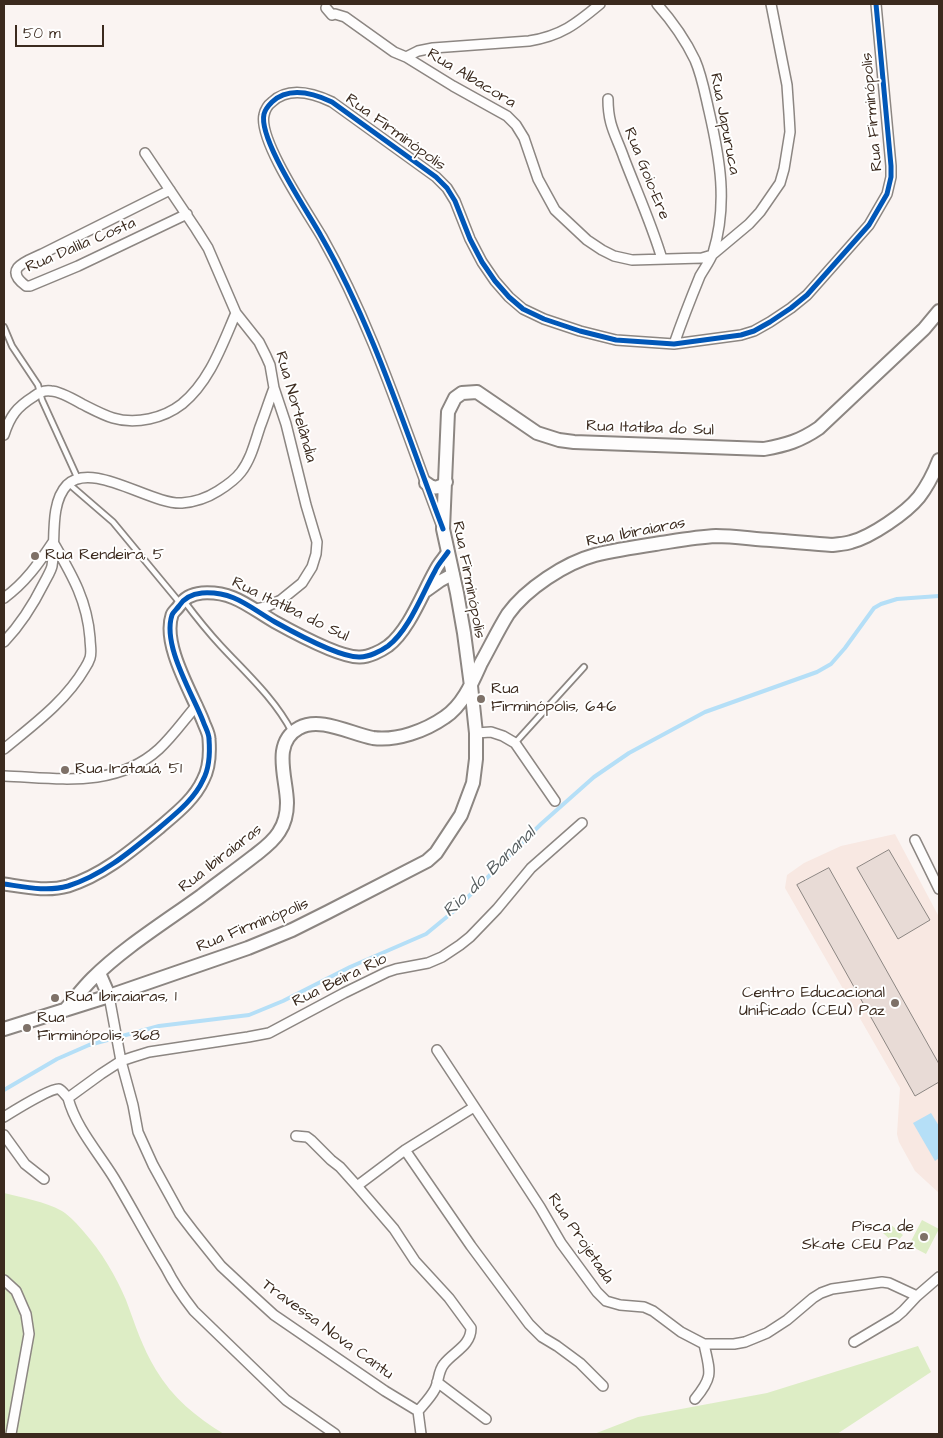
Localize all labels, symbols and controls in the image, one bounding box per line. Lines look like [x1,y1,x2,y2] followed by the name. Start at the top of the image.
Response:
[18,15,106,47] scale bar
[23,23,61,44] text: 50 m
[423,45,519,113] street label: Rua Albacora
[858,52,888,172] street label: Rua Firminópolis
[705,72,743,176] street label: Rua Japuruca
[341,90,449,176] street label: Rua Firminópolis
[619,125,673,223] street label: Rua Goio-Ere
[23,214,139,278] street label: Rua Dalila Costa
[270,349,320,465] street label: Rua Nortelândia
[586,417,714,441] street label: Rua Itatiba do Sul
[585,514,687,552] street label: Rua Ibiraiaras
[447,520,489,640] street label: Rua Firminópolis
[45,546,164,566] place label: Rua Rendeira, 5
[29,550,41,562] marker: Rua Rendeira, 5
[228,573,352,647] street label: Rua Itatiba do Sul
[491,680,616,718] place label: Rua Firminópolis, 646
[475,693,487,705] marker: Rua Firminópolis, 646
[75,760,182,780] place label: Rua Iratauá, 51
[59,764,71,776] marker: Rua Iratauá, 51
[176,821,266,897] street label: Rua Ibiraiaras
[439,823,541,923] water label: Rio do Bananal
[194,895,312,957] street label: Rua Firminópolis
[290,950,390,1012] street label: Rua Beira Rio
[739,984,885,1022] place label: Centro Educacional Unificado (CEU) Paz
[65,988,177,1008] place label: Rua Ibiraiaras, 1
[49,992,61,1004] marker: Rua Ibiraiaras, 1
[889,997,901,1009] marker: Centro Educacional Unificado (CEU) Paz
[37,1009,160,1047] place label: Rua Firminópolis, 368
[21,1022,33,1034] marker: Rua Firminópolis, 368
[543,1190,617,1288] street label: Rua Projetada
[802,1218,914,1256] place label: Pisca de Skate CEU Paz
[918,1231,930,1243] marker: Pisca de Skate CEU Paz
[257,1276,397,1384] street label: Travessa Nova Cantu

